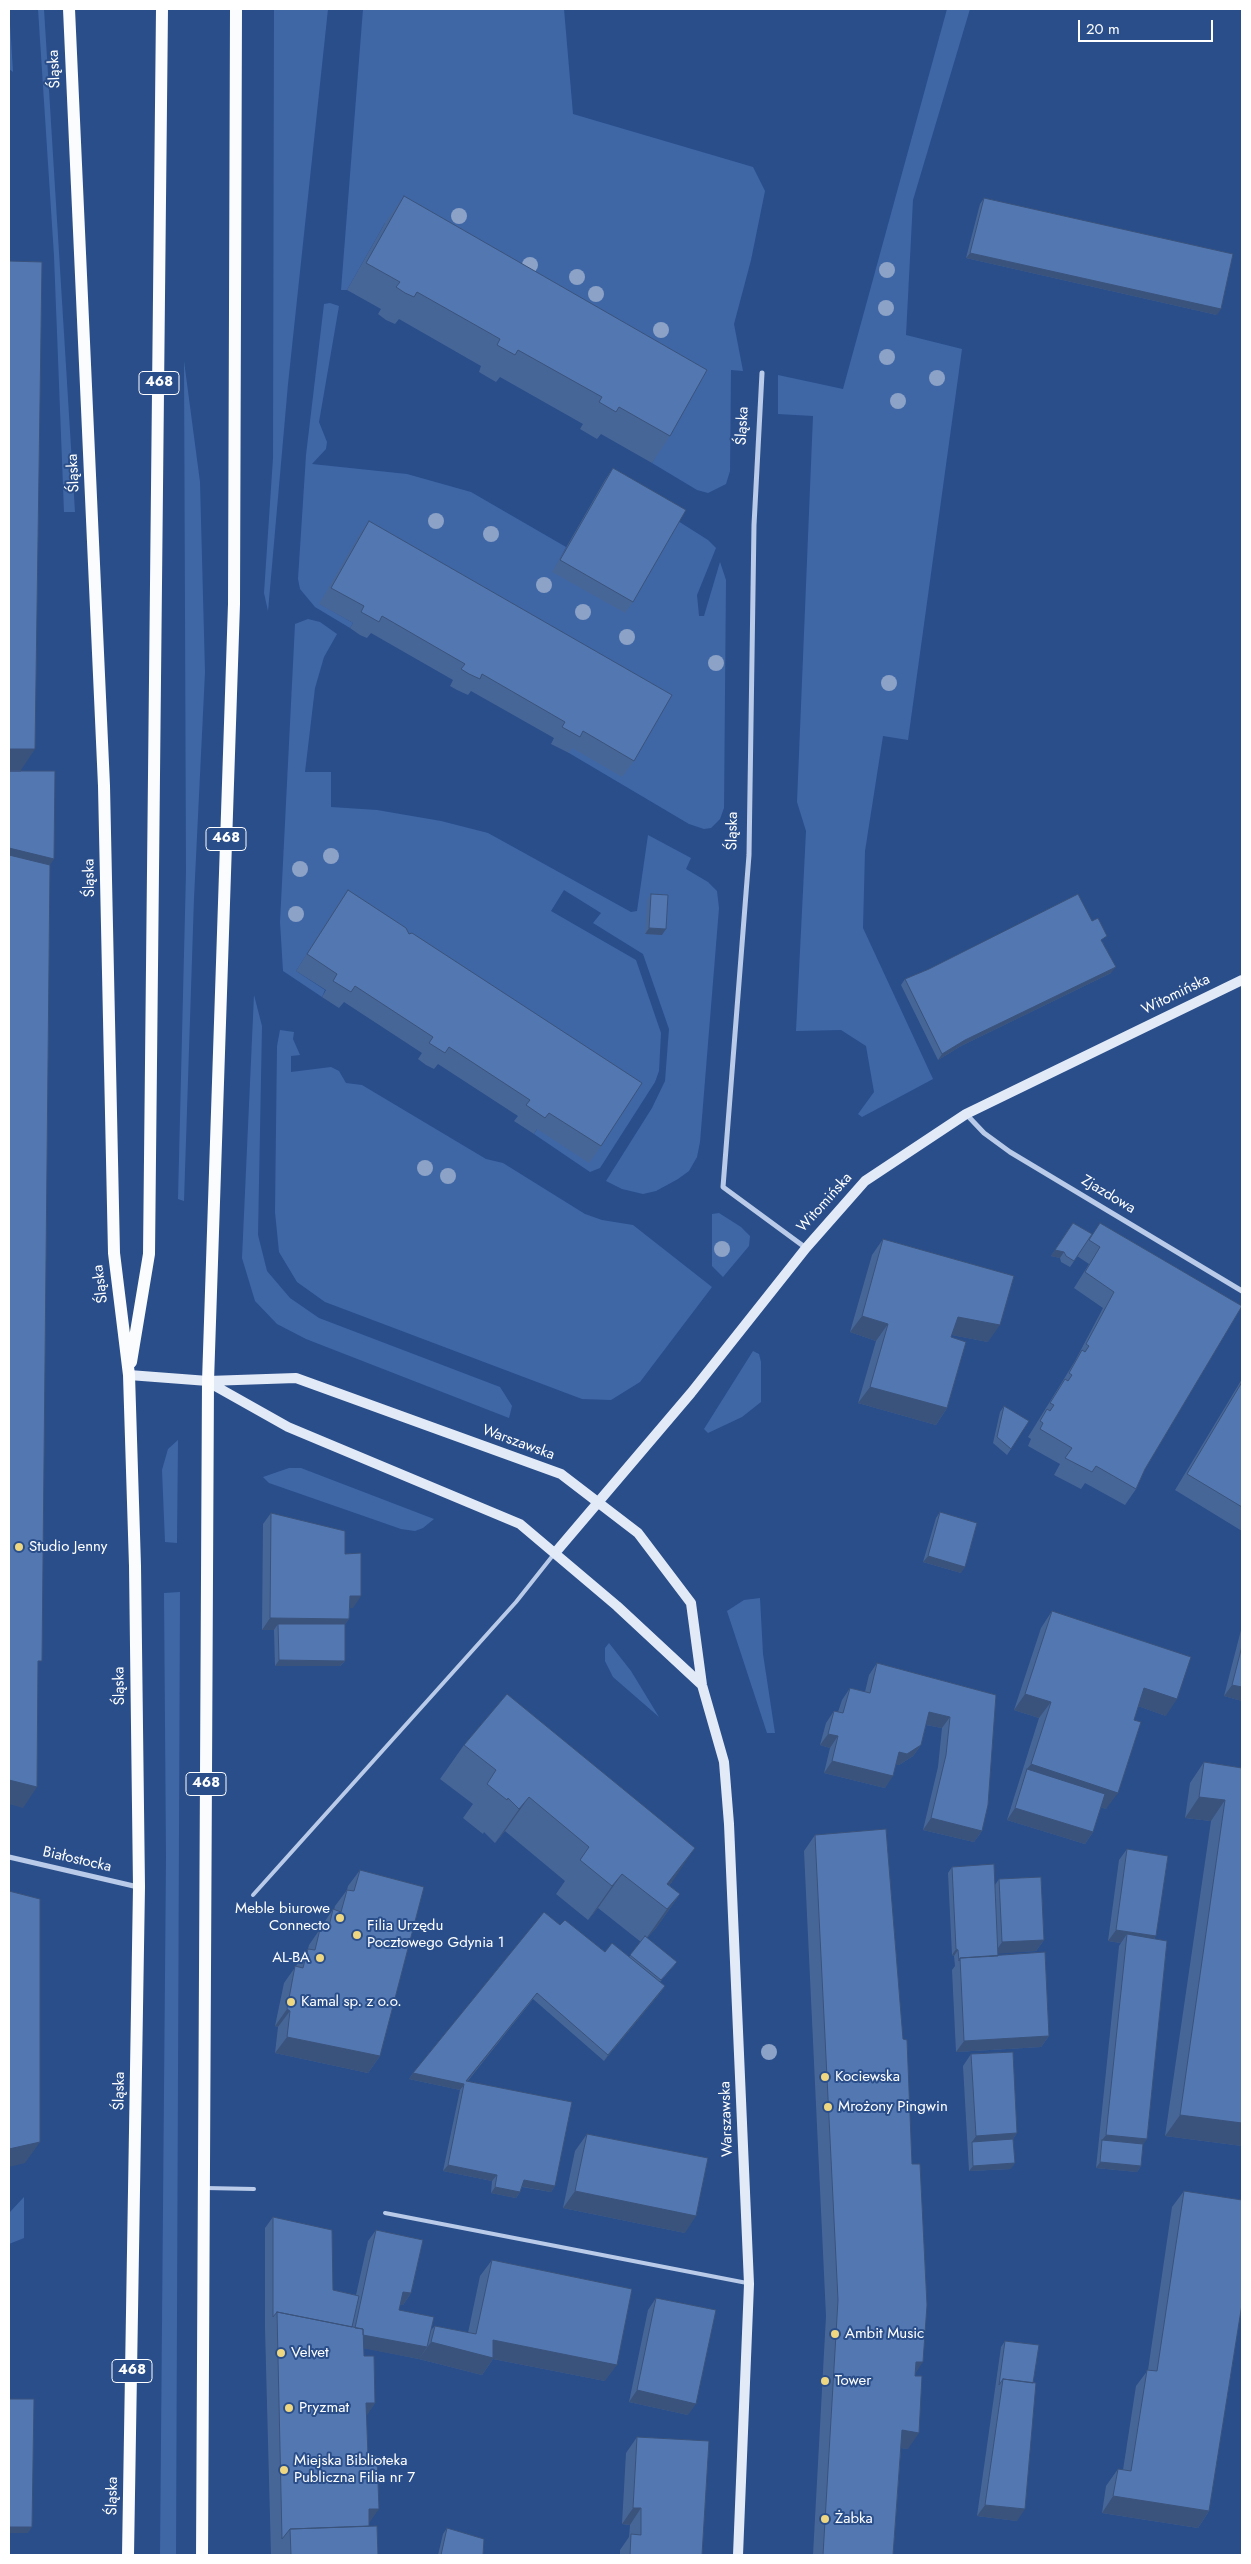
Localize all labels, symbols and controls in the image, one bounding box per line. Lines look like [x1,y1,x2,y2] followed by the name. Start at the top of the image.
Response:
[1081,10,1216,42] scale bar
[1086,18,1120,40] text: 20 m
[45,49,65,89] street label: Śląska
[139,372,179,394] road number: 468
[733,406,753,446] street label: Śląska
[64,453,84,493] street label: Śląska
[724,811,742,851] street label: Śląska
[206,828,246,851] road number: 468
[81,858,99,898] street label: Śląska
[1139,971,1213,1019] street label: Witomińska
[794,1170,856,1236] street label: Witomińska
[1078,1172,1138,1218] street label: Zjazdowa
[90,1264,112,1304] street label: Śląska
[479,1422,557,1464] street label: Warszawska
[29,1538,107,1556] place label: Studio Jenny
[13,1541,25,1553] marker: Studio Jenny
[111,1666,129,1706] street label: Śląska
[186,1772,226,1796] road number: 468
[41,1843,113,1877] street label: Białostocka
[235,1900,330,1935] place label: Meble biurowe Connecto
[334,1912,346,1924] marker: Meble biurowe Connecto
[367,1917,505,1952] place label: Filia Urzędu Pocztowego Gdynia 1
[351,1929,363,1941] marker: Filia Urzędu Pocztowego Gdynia 1
[272,1949,310,1967] place label: AL-BA
[314,1952,326,1964] marker: AL-BA
[301,1993,402,2011] place label: Kamal sp. z o.o.
[285,1996,297,2008] marker: Kamal sp. z o.o.
[835,2068,900,2086] place label: Kociewska
[111,2071,129,2111] street label: Śląska
[819,2071,831,2083] marker: Kociewska
[717,2081,737,2157] street label: Warszawska
[838,2098,948,2116] place label: Mrożony Pingwin
[822,2101,834,2113] marker: Mrożony Pingwin
[845,2325,924,2343] place label: Ambit Music
[829,2328,841,2340] marker: Ambit Music
[291,2344,329,2362] place label: Velvet
[275,2347,287,2359] marker: Velvet
[112,2360,152,2382] road number: 468
[835,2372,871,2390] place label: Tower
[819,2375,831,2387] marker: Tower
[299,2399,349,2417] place label: Pryzmat
[283,2402,295,2414] marker: Pryzmat
[294,2452,415,2487] place label: Miejska Biblioteka Publiczna Filia nr 7
[278,2464,290,2476] marker: Miejska Biblioteka Publiczna Filia nr 7
[104,2476,122,2516] street label: Śląska
[835,2510,873,2528] place label: Żabka
[819,2513,831,2525] marker: Żabka

